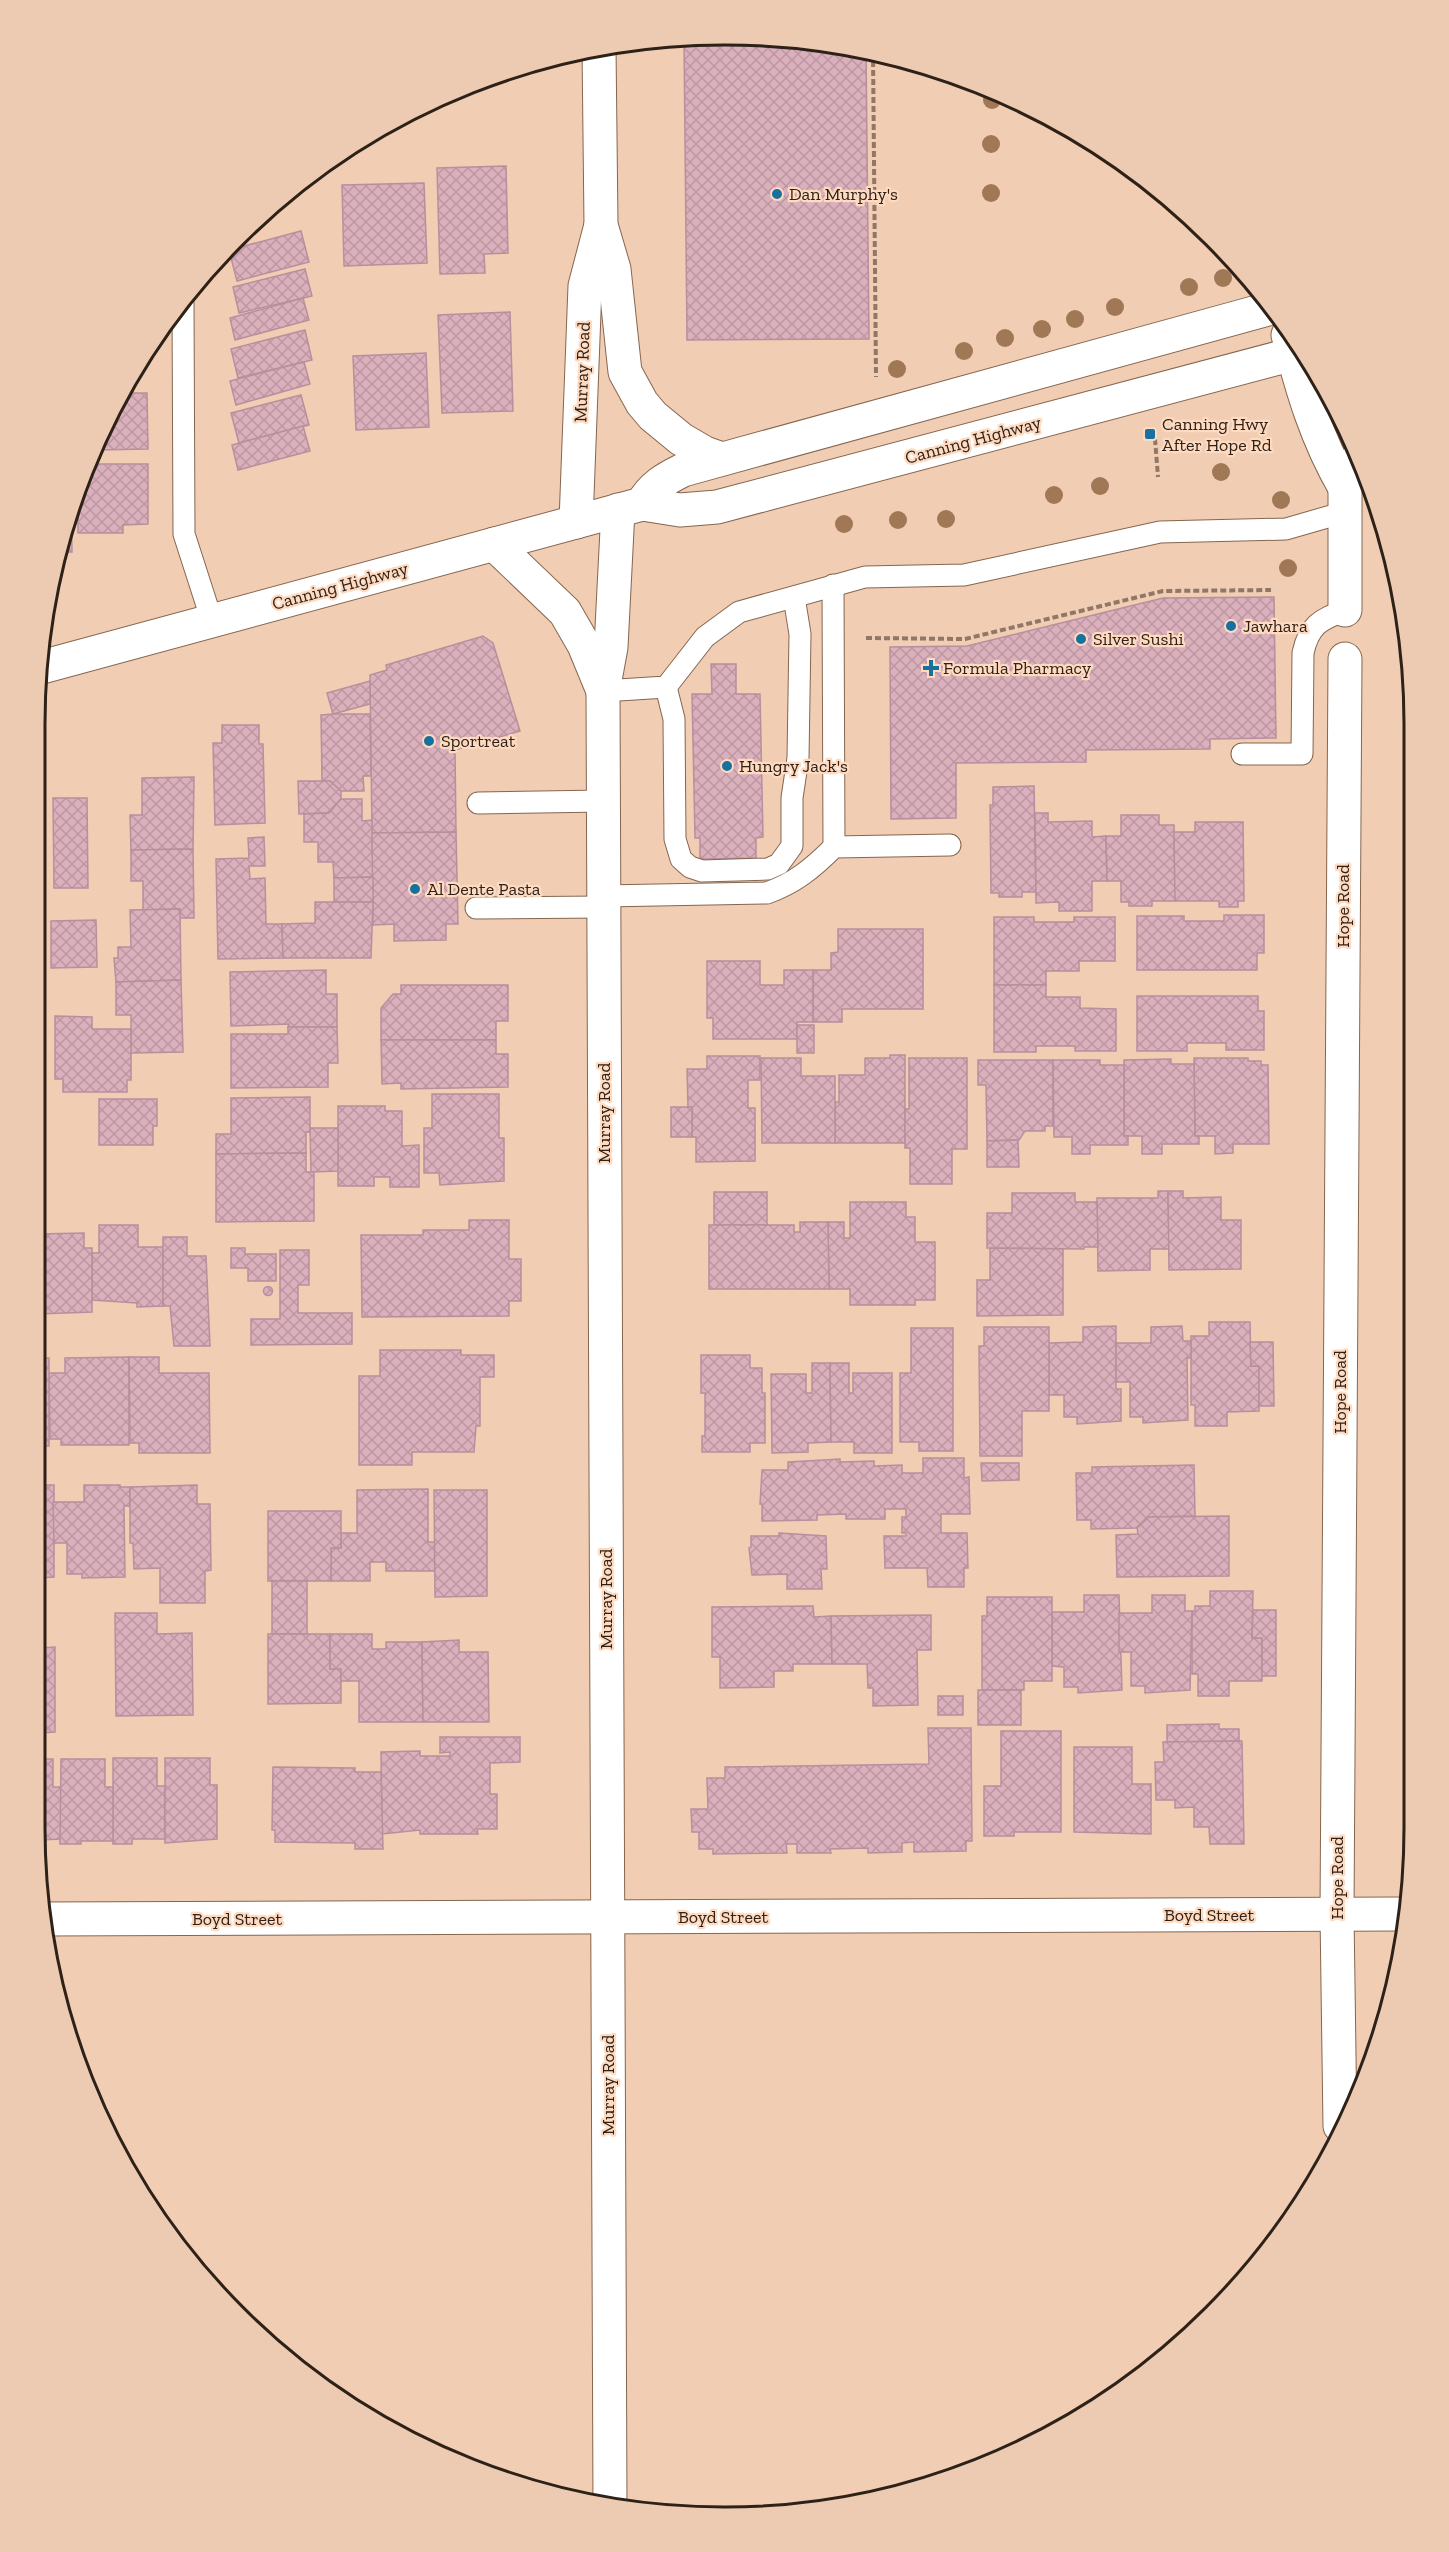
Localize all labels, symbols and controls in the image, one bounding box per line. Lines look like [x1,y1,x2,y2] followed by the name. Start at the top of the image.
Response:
[789,183,898,205] place label: Dan Murphy's
[770,187,784,201] marker: Dan Murphy's
[569,321,595,423] street label: Murray Road
[903,411,1044,469] street label: Canning Highway
[1162,413,1272,456] place label: Canning Hwy After Hope Rd
[1143,427,1157,441] marker: Canning Hwy After Hope Rd
[270,557,411,615] street label: Canning Highway
[1243,615,1308,637] place label: Jawhara
[1224,619,1238,633] marker: Jawhara
[1093,628,1184,650] place label: Silver Sushi
[1074,632,1088,646] marker: Silver Sushi
[943,657,1092,679] place label: Formula Pharmacy
[924,661,938,675] marker: Formula Pharmacy
[441,730,516,752] place label: Sportreat
[422,734,436,748] marker: Sportreat
[739,755,848,777] place label: Hungry Jack's
[720,759,734,773] marker: Hungry Jack's
[1332,864,1354,948] street label: Hope Road
[427,878,541,900] place label: Al Dente Pasta
[408,882,422,896] marker: Al Dente Pasta
[593,1063,615,1163] street label: Murray Road
[1329,1350,1351,1434] street label: Hope Road
[595,1549,617,1649] street label: Murray Road
[1326,1836,1348,1920] street label: Hope Road
[1164,1904,1254,1926] street label: Boyd Street
[678,1906,768,1928] street label: Boyd Street
[192,1908,282,1930] street label: Boyd Street
[597,2035,619,2135] street label: Murray Road

